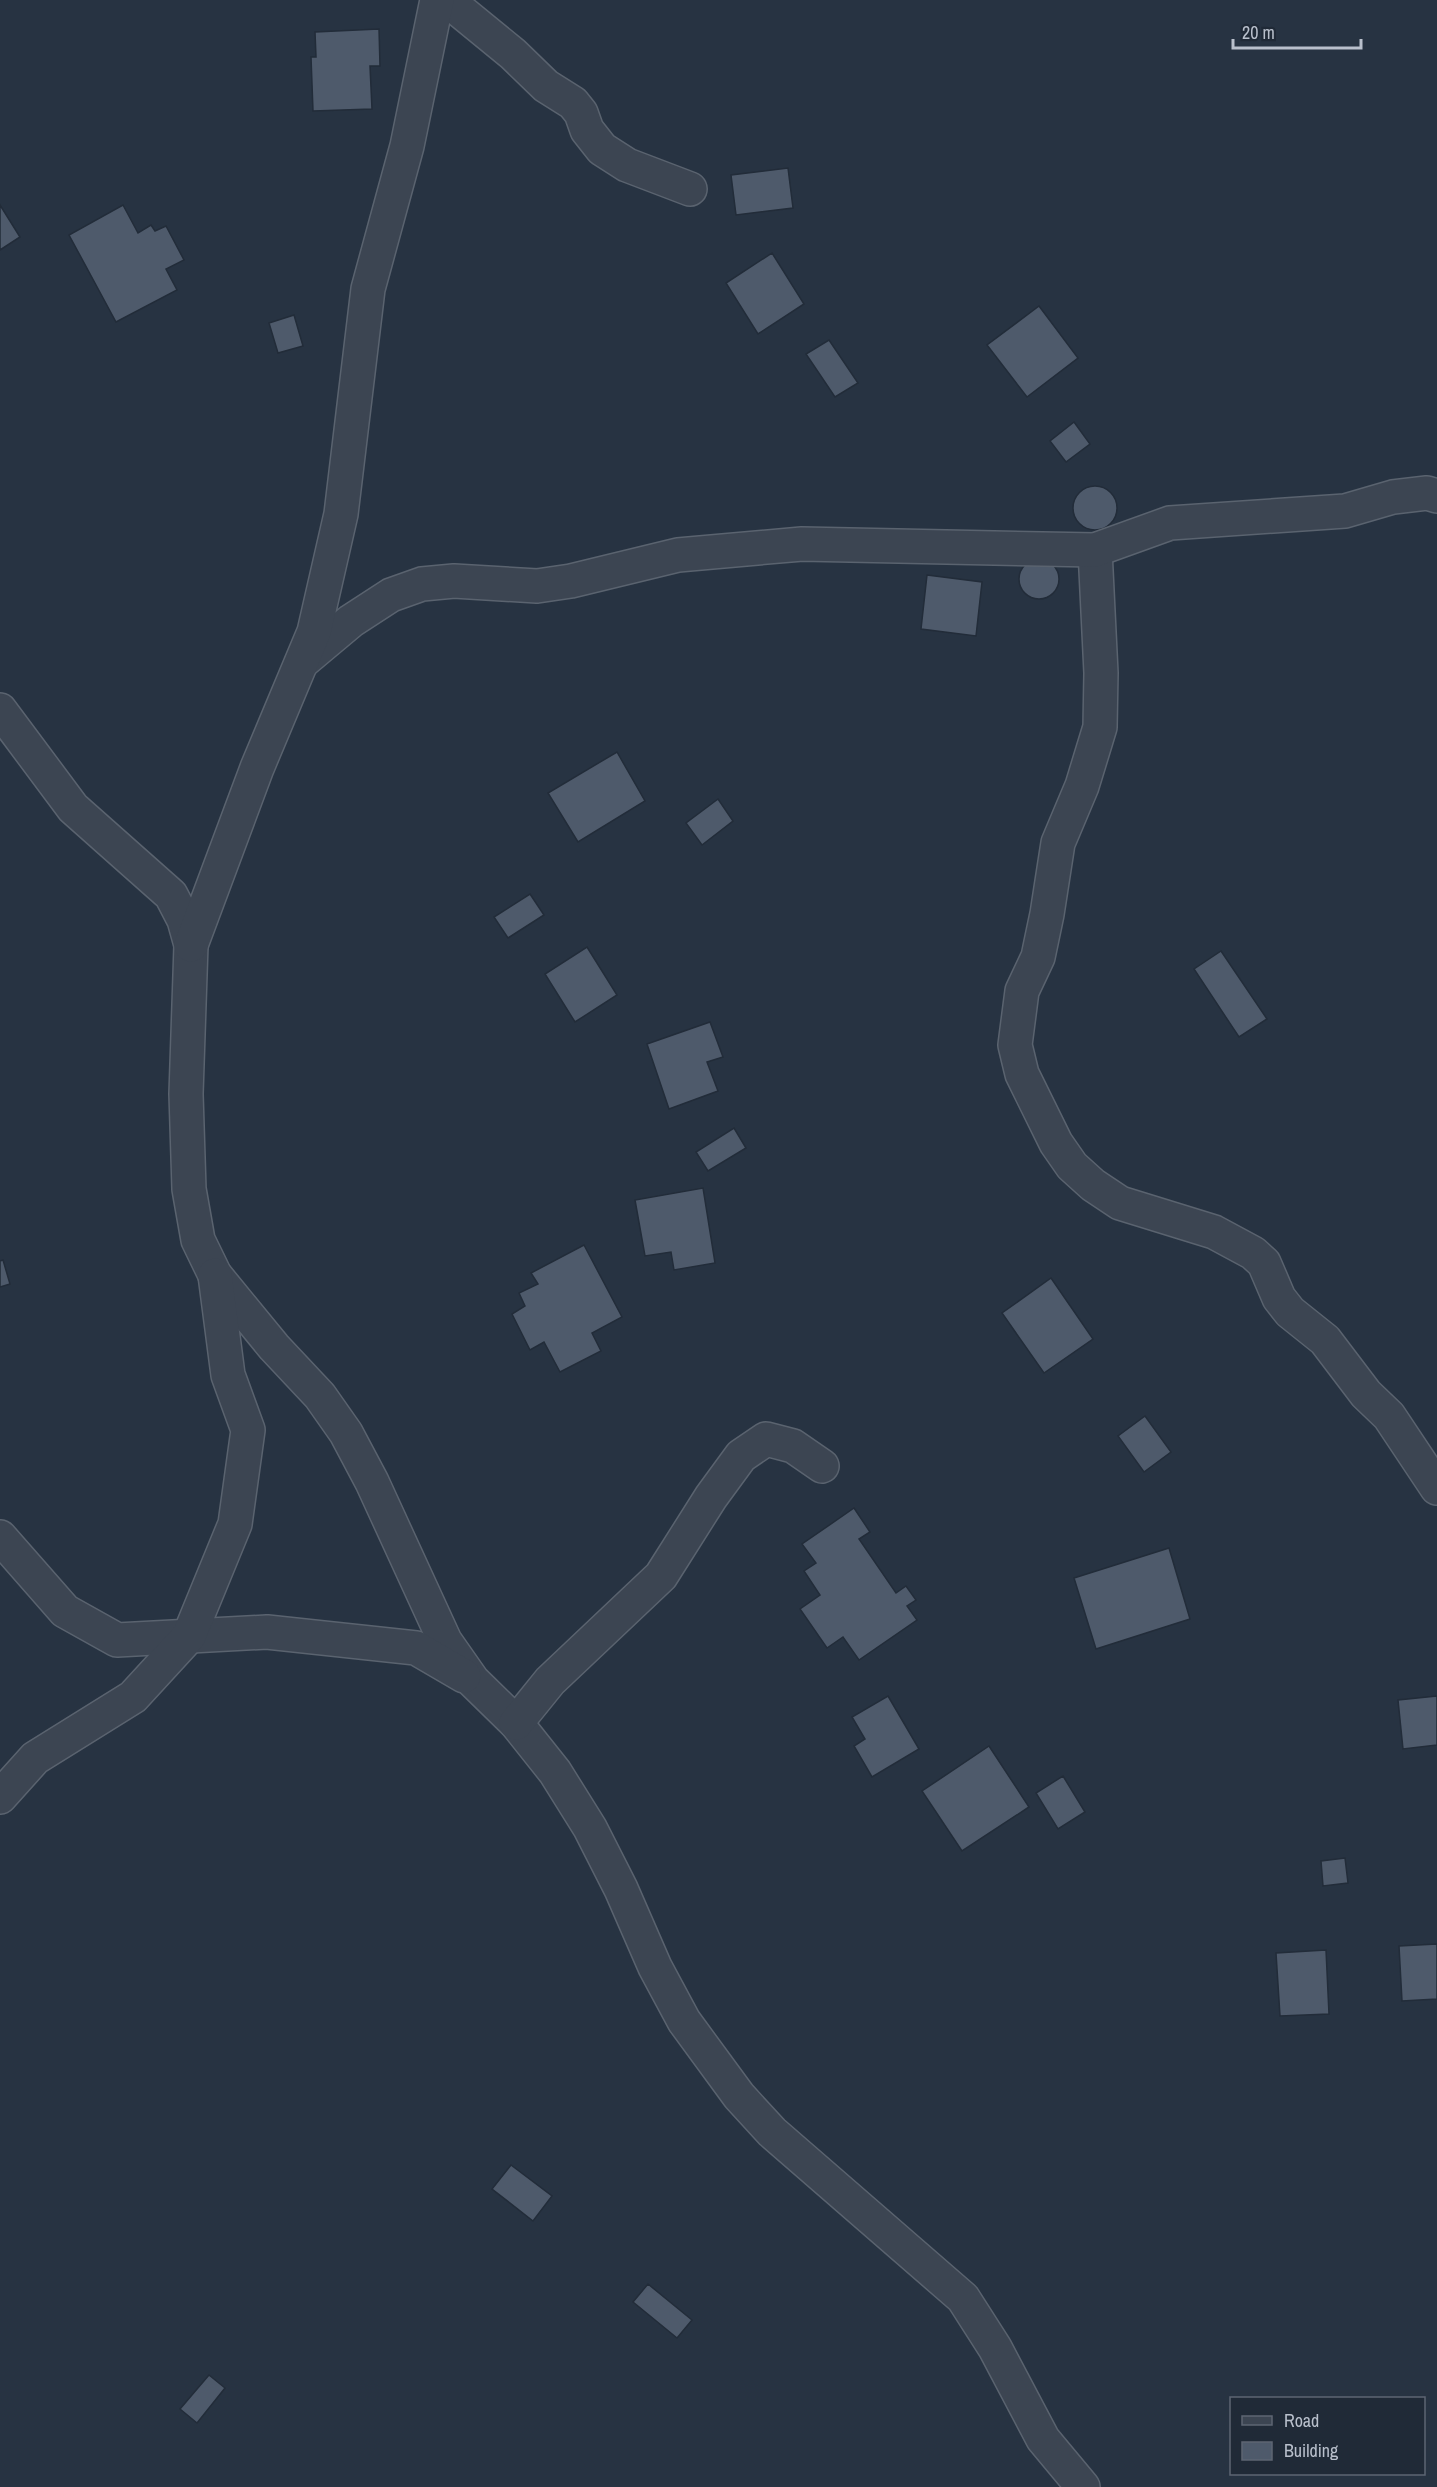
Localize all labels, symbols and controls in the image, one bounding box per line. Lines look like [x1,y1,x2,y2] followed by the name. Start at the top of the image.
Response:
[1233,12,1360,50] scale bar
[1242,20,1275,45] text: 20 m
[1230,2397,1425,2475] legend
[1284,2408,1319,2433] text: Road
[1284,2438,1339,2463] text: Building

